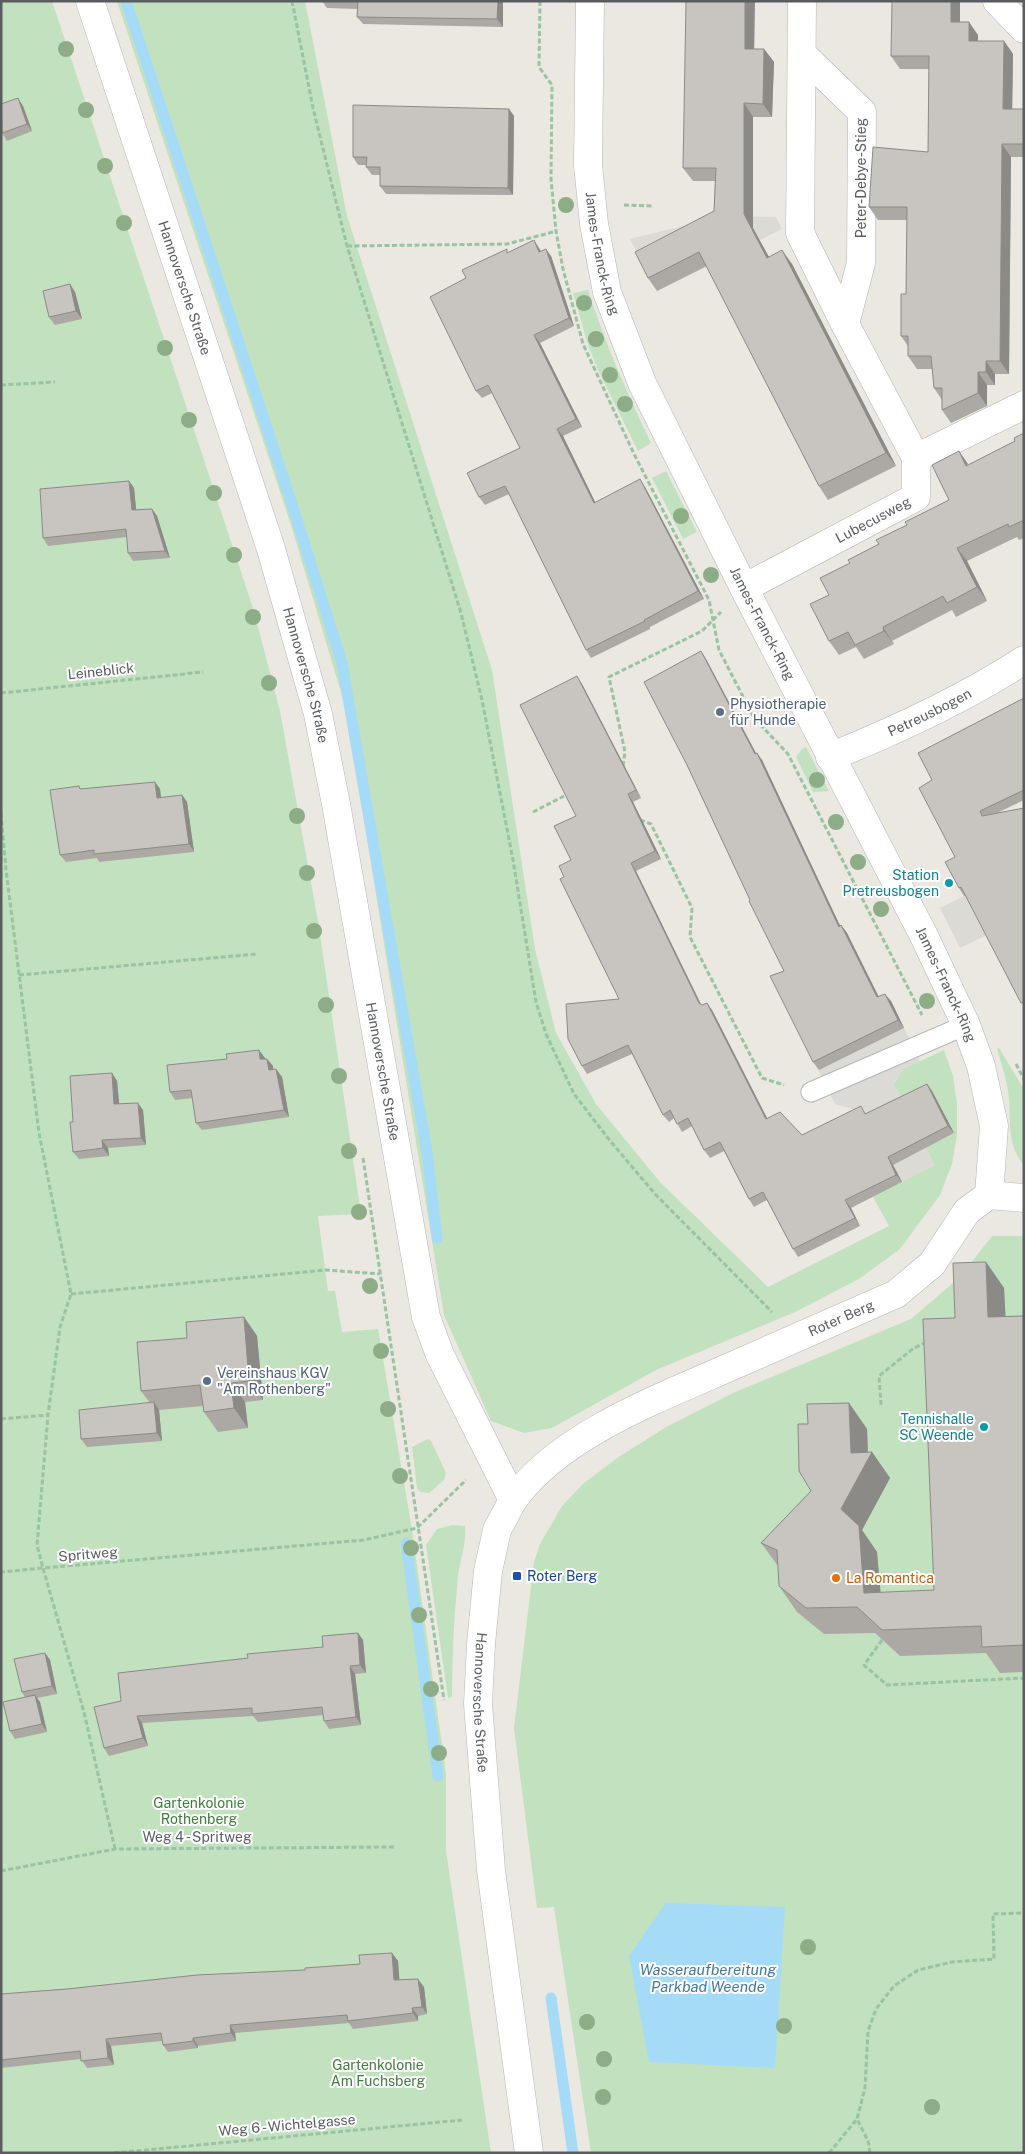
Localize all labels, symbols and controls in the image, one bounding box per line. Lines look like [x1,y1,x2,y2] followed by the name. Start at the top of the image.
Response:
[853,117,869,238] street label: Peter-Debye-Stieg
[583,191,623,318] street label: James-Franck-Ring
[155,219,214,357] street label: Hannoversche Straße
[833,493,914,546] street label: Lubecusweg
[727,564,798,683] street label: James-Franck-Ring
[280,605,332,745] street label: Hannoversche Straße
[67,660,135,682] street label: Leineblick
[885,685,974,740] street label: Petreusbogen
[730,696,826,728] place label: Physiotherapie für Hunde
[714,706,726,718] marker: Physiotherapie für Hunde
[842,867,939,899] place label: Station Pretreusbogen
[943,877,955,889] marker: Station Pretreusbogen
[912,924,980,1044] street label: James-Franck-Ring
[363,1001,403,1142] street label: Hannoversche Straße
[806,1296,877,1339] street label: Roter Berg
[217,1365,331,1397] place label: Vereinshaus KGV "Am Rothenberg"
[201,1375,213,1387] marker: Vereinshaus KGV "Am Rothenberg"
[899,1411,974,1443] place label: Tennishalle SC Weende
[978,1421,990,1433] marker: Tennishalle SC Weende
[58,1543,119,1565] street label: Spritweg
[527,1568,598,1584] place label: Roter Berg
[511,1570,523,1582] marker: Roter Berg
[846,1570,934,1586] place label: La Romantica
[830,1572,842,1584] marker: La Romantica
[470,1632,491,1773] street label: Hannoversche Straße
[153,1795,245,1827] park label: Gartenkolonie Rothenberg
[142,1829,252,1845] street label: Weg 4 - Spritweg
[640,1961,776,1995] water label: Wasseraufbereitung Parkbad Weende
[331,2057,426,2089] park label: Gartenkolonie Am Fuchsberg
[218,2111,356,2139] street label: Weg 6 - Wichtelgasse

